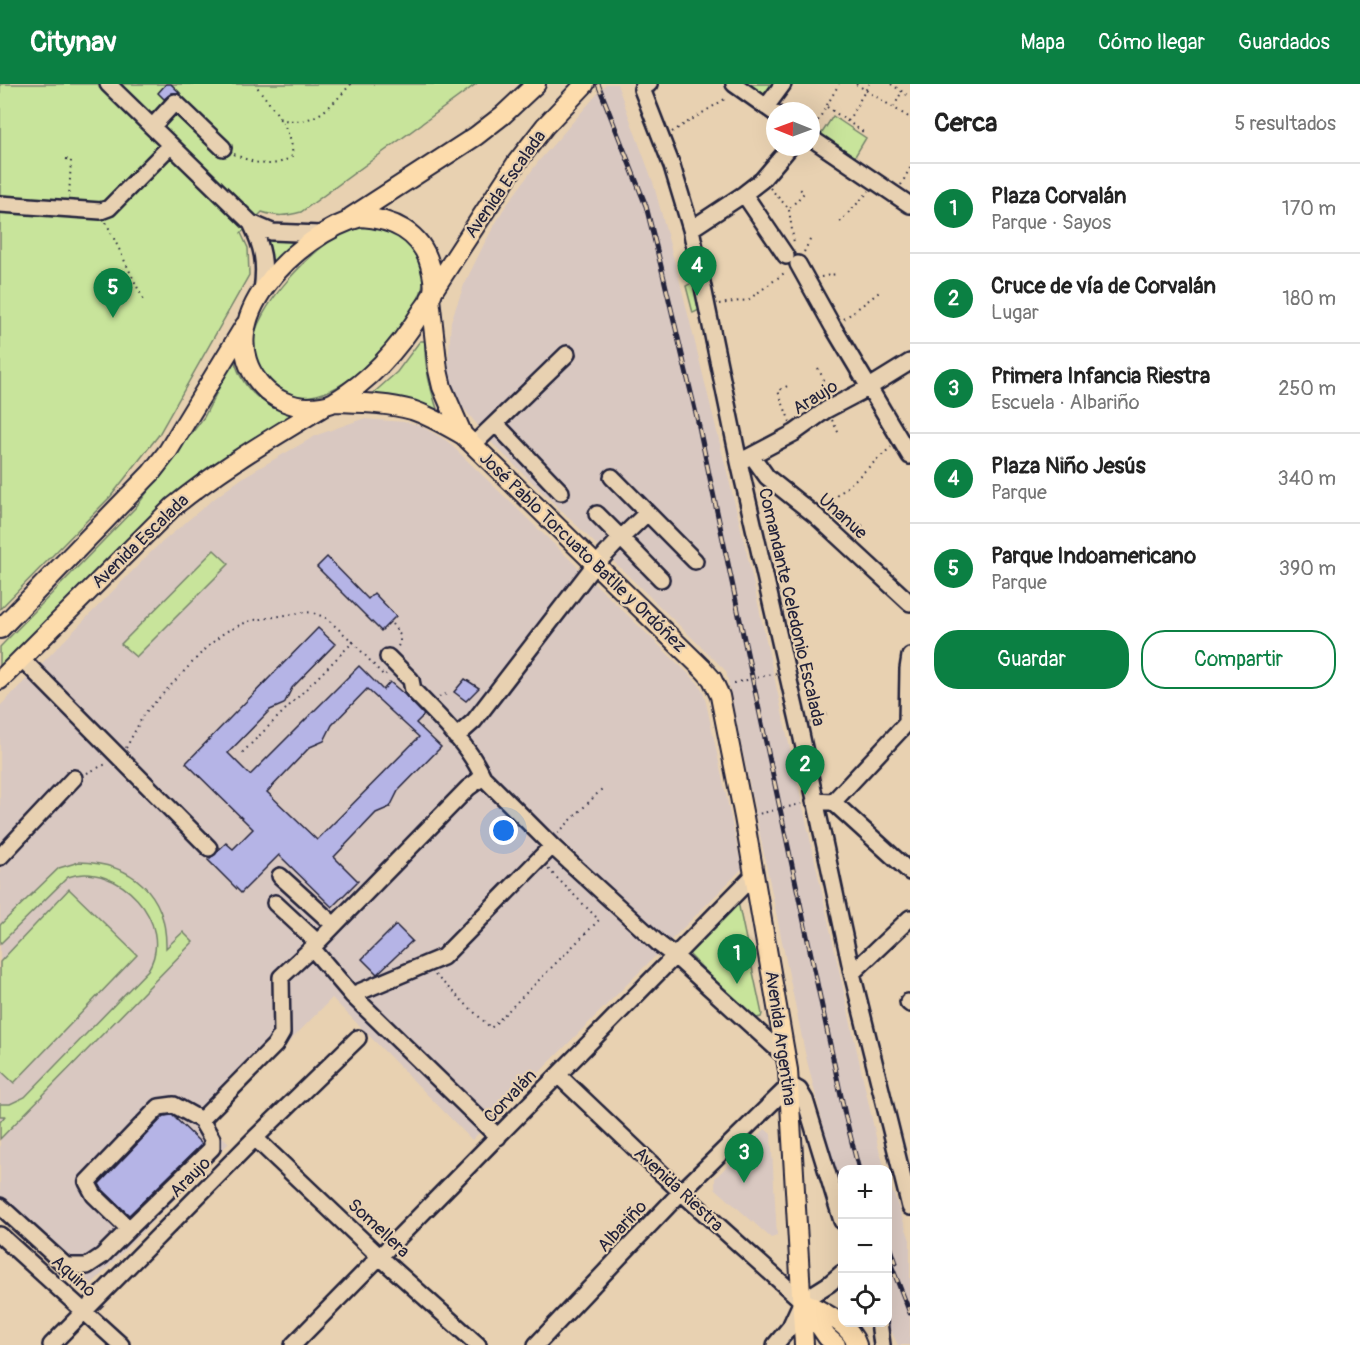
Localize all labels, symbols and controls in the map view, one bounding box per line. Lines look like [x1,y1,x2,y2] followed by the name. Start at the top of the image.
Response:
[30,25,117,60] text: Citynav
[1020,29,1065,56] text: Mapa
[1098,29,1205,56] text: Cómo llegar
[1238,29,1330,56] text: Guardados
[766,102,820,156] north arrow
[934,107,997,139] text: Cerca
[1234,111,1336,136] text: 5 resultados
[460,126,551,243] street label: Avenida Escalada
[991,182,1126,210] text: Plaza Corvalán
[950,196,957,221] text: 1
[1282,196,1336,221] text: 170 m
[991,210,1111,235] text: Parque · Sayos
[678,246,716,296] pin: 4
[94,268,132,318] pin: 5
[991,272,1216,300] text: Cruce de vía de Corvalán
[948,286,959,311] text: 2
[1282,286,1336,311] text: 180 m
[991,300,1039,325] text: Lugar
[991,362,1210,390] text: Primera Infancia Riestra
[788,375,842,420] street label: Araujo
[948,376,959,401] text: 3
[1278,376,1336,401] text: 250 m
[991,390,1139,415] text: Escuela · Albariño
[474,447,691,658] street label: José Pablo Torcuato Batlle y Ordóñez
[991,452,1146,480] text: Plaza Niño Jesús
[948,466,959,491] text: 4
[1277,466,1336,491] text: 340 m
[991,480,1047,505] text: Parque
[753,486,830,728] street label: Comandante Celedonio Escalada
[813,488,872,544] street label: Unanue
[87,489,194,594] street label: Avenida Escalada
[991,542,1196,570] text: Parque Indoamericano
[948,556,959,581] text: 5
[1279,556,1336,581] text: 390 m
[991,570,1047,595] text: Parque
[934,630,1129,689] button: Guardar
[1141,630,1336,689] button: Compartir
[786,746,824,795] pin: 2
[489,816,518,845] your location
[718,934,756,984] pin: 1
[760,969,801,1107] street label: Avenida Argentina
[479,1064,542,1128] street label: Corvalán
[724,1134,764,1183] pin: 3
[629,1142,728,1237] street label: Avenida Riestra
[165,1152,216,1203] street label: Araujo
[838,1165,892,1327] map controls
[838,1165,892,1219] button: +
[343,1194,415,1263] street label: Somellera
[593,1195,652,1257] street label: Albariño
[838,1219,892,1273] button: −
[46,1250,101,1303] street label: Aquino
[838,1273,892,1327] button: locate

